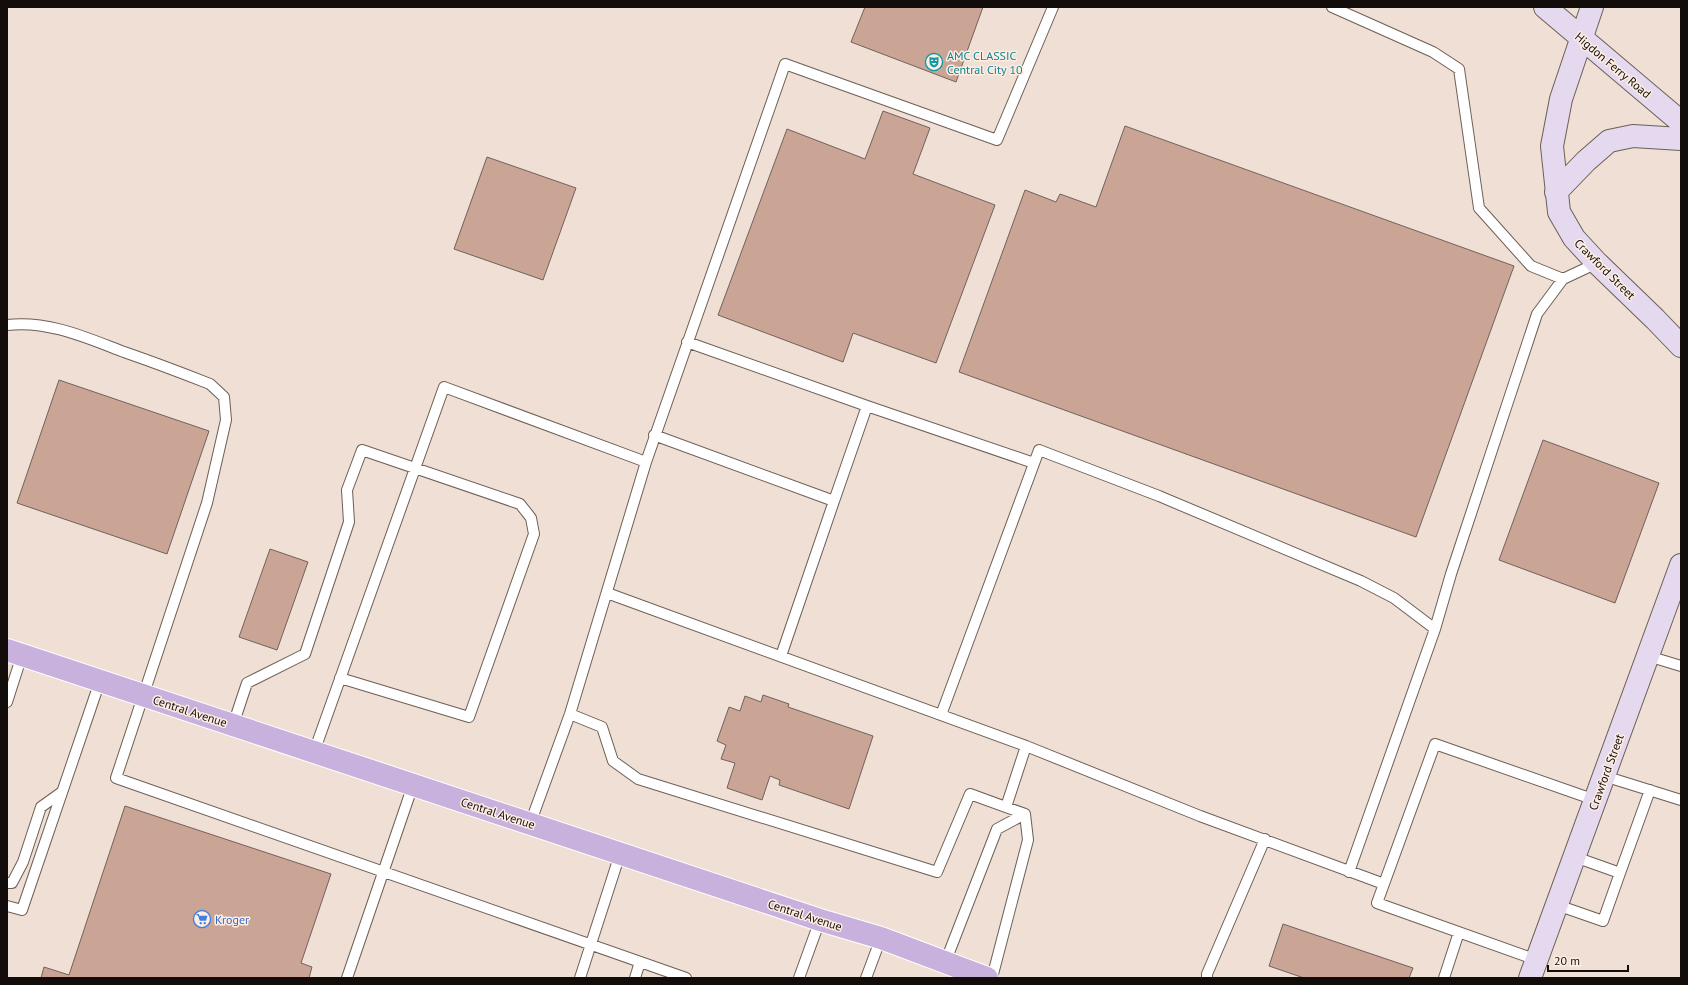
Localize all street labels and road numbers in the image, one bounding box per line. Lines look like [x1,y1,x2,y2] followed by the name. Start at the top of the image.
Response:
[1572,29,1654,101] street label: Higdon Ferry Road
[1571,235,1639,303] street label: Crawford Street
[151,692,229,730] street label: Central Avenue
[1585,732,1627,812] street label: Crawford Street
[459,794,537,832] street label: Central Avenue
[766,896,844,934] street label: Central Avenue

